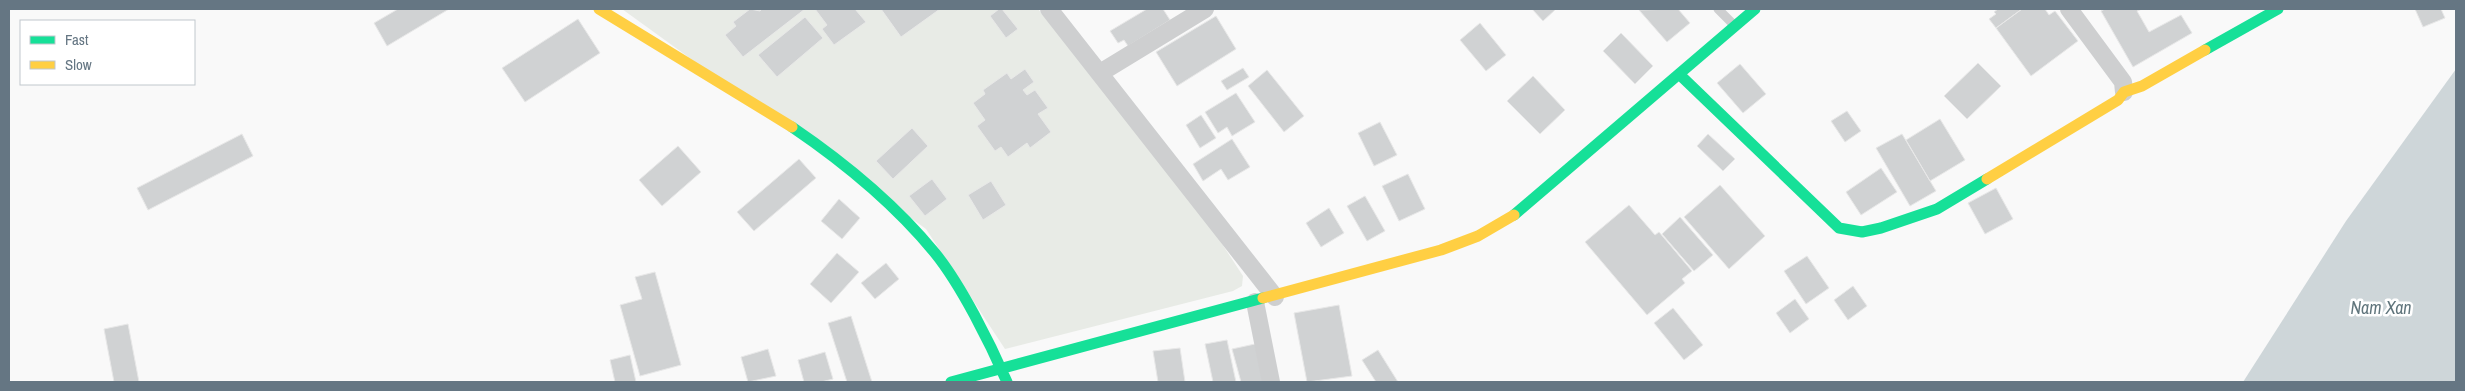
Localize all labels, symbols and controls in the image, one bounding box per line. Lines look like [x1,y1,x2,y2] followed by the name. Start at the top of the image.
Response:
[20,20,195,85] legend
[65,29,89,50] text: Fast
[65,54,92,75] text: Slow
[2350,295,2412,320] water label: Nam Xan

